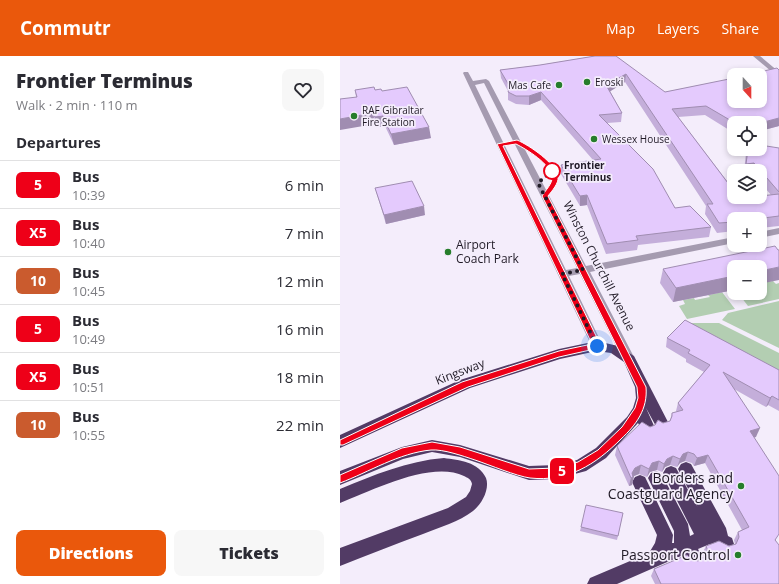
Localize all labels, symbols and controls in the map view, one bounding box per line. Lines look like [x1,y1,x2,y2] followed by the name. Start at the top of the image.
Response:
[20,15,111,41] text: Commutr
[606,19,635,38] text: Map
[657,19,699,38] text: Layers
[721,19,759,38] text: Share
[16,68,193,94] text: Frontier Terminus
[727,68,767,108] north arrow
[727,68,767,300] map controls
[282,69,324,111] button: heart
[595,75,623,89] place label: Eroski
[582,77,592,87] marker: Eroski
[508,78,551,92] place label: Mas Cafe
[554,80,564,90] marker: Mas Cafe
[16,96,138,114] text: Walk · 2 min · 110 m
[362,103,424,129] place label: RAF Gibraltar Fire Station
[349,111,359,121] marker: RAF Gibraltar Fire Station
[727,116,767,156] button: locate
[16,132,101,152] text: Departures
[602,132,670,146] place label: Wessex House
[589,134,599,144] marker: Wessex House
[564,158,611,184] place label: Frontier Terminus
[543,162,561,180] marker: Frontier Terminus
[727,164,767,204] button: layers
[72,166,99,186] text: Bus
[34,175,42,194] text: 5
[285,175,324,195] text: 6 min
[72,186,105,204] text: 10:39
[559,198,640,334] street label: Winston Churchill Avenue
[727,212,767,252] button: +
[72,214,99,234] text: Bus
[29,223,47,242] text: X5
[285,223,324,243] text: 7 min
[72,234,105,252] text: 10:40
[456,236,519,267] place label: Airport Coach Park
[443,247,453,257] marker: Airport Coach Park
[727,260,767,300] button: −
[72,262,99,282] text: Bus
[30,271,46,290] text: 10
[276,271,324,291] text: 12 min
[72,282,105,300] text: 10:45
[72,310,99,330] text: Bus
[34,319,42,338] text: 5
[276,319,324,339] text: 16 min
[72,330,105,348] text: 10:49
[587,336,607,356] your location
[433,354,488,389] street label: Kingsway
[72,358,99,378] text: Bus
[29,367,47,386] text: X5
[276,367,324,387] text: 18 min
[72,378,105,396] text: 10:51
[72,406,99,426] text: Bus
[30,415,46,434] text: 10
[276,415,324,435] text: 22 min
[72,426,105,444] text: 10:55
[549,458,575,484] line badge: 5
[558,461,566,480] text: 5
[608,468,734,503] place label: Borders and Coastguard Agency
[736,481,746,491] marker: Borders and Coastguard Agency
[16,530,166,576] button: Directions
[174,530,324,576] button: Tickets
[621,545,730,564] place label: Passport Control
[733,550,743,560] marker: Passport Control

